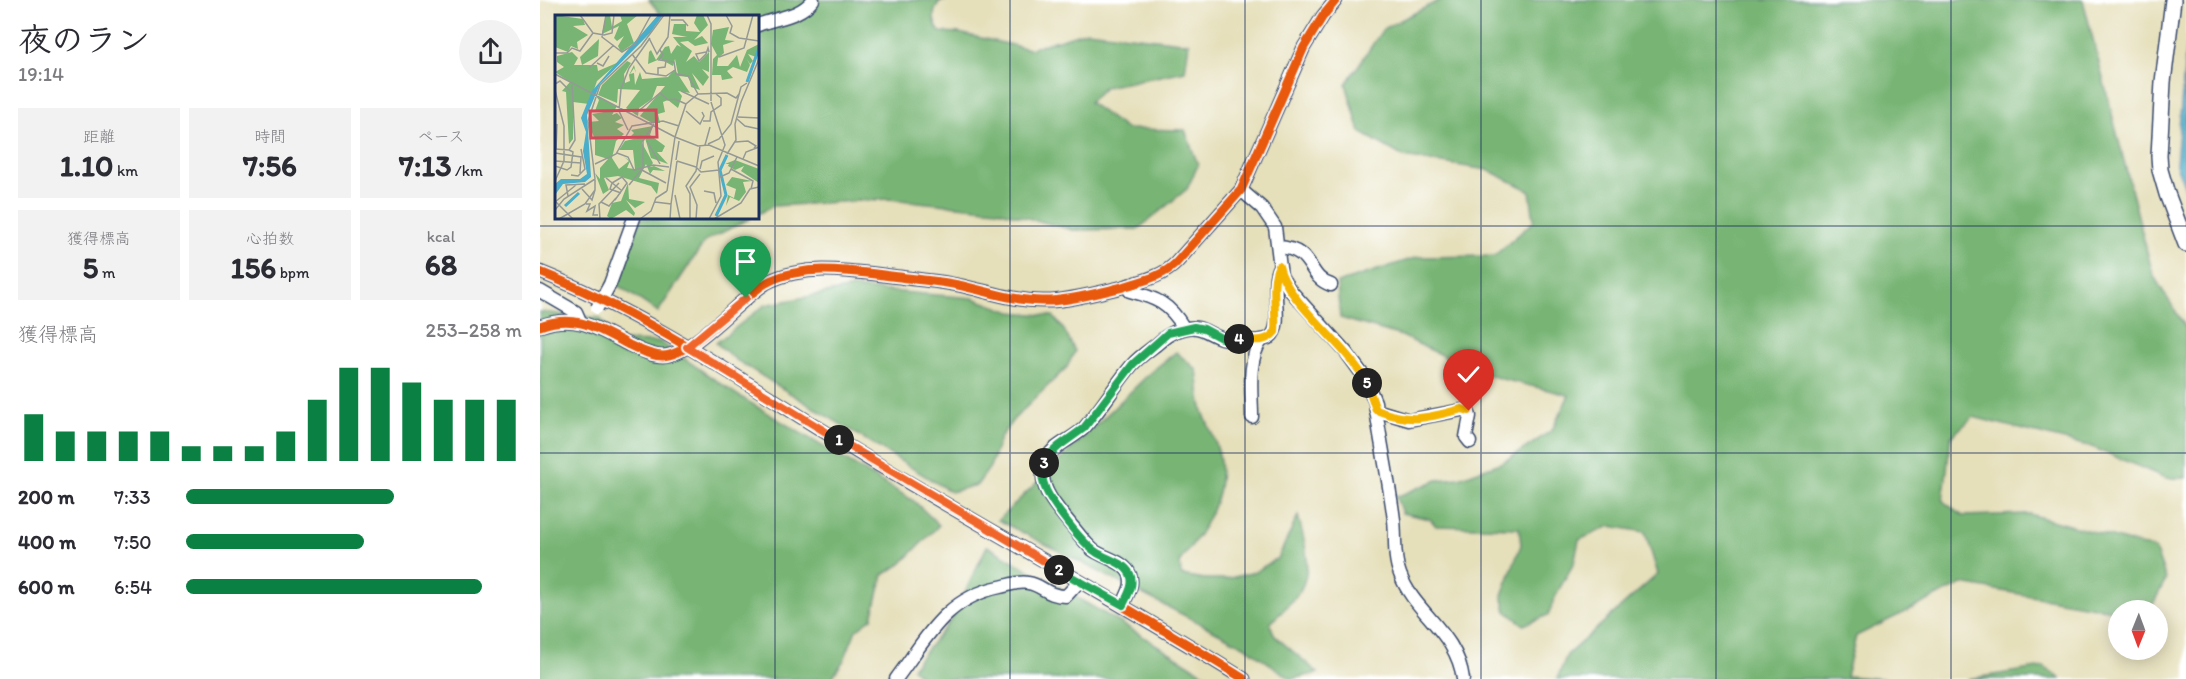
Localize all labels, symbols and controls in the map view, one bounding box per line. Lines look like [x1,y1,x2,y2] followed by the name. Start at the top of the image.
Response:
[555,15,759,219] inset map
[18,20,150,59] text: 夜のラン
[459,20,522,83] button: share
[18,62,64,86] text: 19:14
[83,127,115,146] text: 距離
[254,127,286,146] text: 時間
[417,127,465,146] text: ペース
[60,147,113,184] text: 1.10
[243,147,297,184] text: 7:56
[399,147,452,184] text: 7:13
[113,161,138,180] text: km
[452,161,483,180] text: /km
[427,227,455,246] text: kcal
[67,229,131,248] text: 獲得標高
[246,229,294,248] text: 心拍数
[720,236,771,298] pin
[729,245,762,278] icon: arrive
[425,246,457,283] text: 68
[83,249,98,286] text: 5
[231,249,276,286] text: 156
[98,263,115,282] text: m
[276,263,309,282] text: bpm
[426,318,522,342] text: 253–258 m
[18,322,98,346] text: 獲得標高
[1224,324,1254,354] pin: 4
[1234,329,1244,348] text: 4
[1443,349,1494,411] pin
[1452,358,1485,391] icon: check
[1352,368,1382,398] pin: 5
[1363,373,1371,392] text: 5
[824,425,854,455] pin: 1
[835,430,843,449] text: 1
[1029,448,1059,478] pin: 3
[1040,453,1048,472] text: 3
[18,485,74,509] text: 200 m
[114,485,151,509] text: 7:33
[18,530,76,554] text: 400 m
[114,530,152,554] text: 7:50
[1044,555,1074,585] pin: 2
[1055,560,1063,579] text: 2
[18,575,75,599] text: 600 m
[114,575,152,599] text: 6:54
[2108,600,2168,660] north arrow
[2108,600,2168,660] map controls

